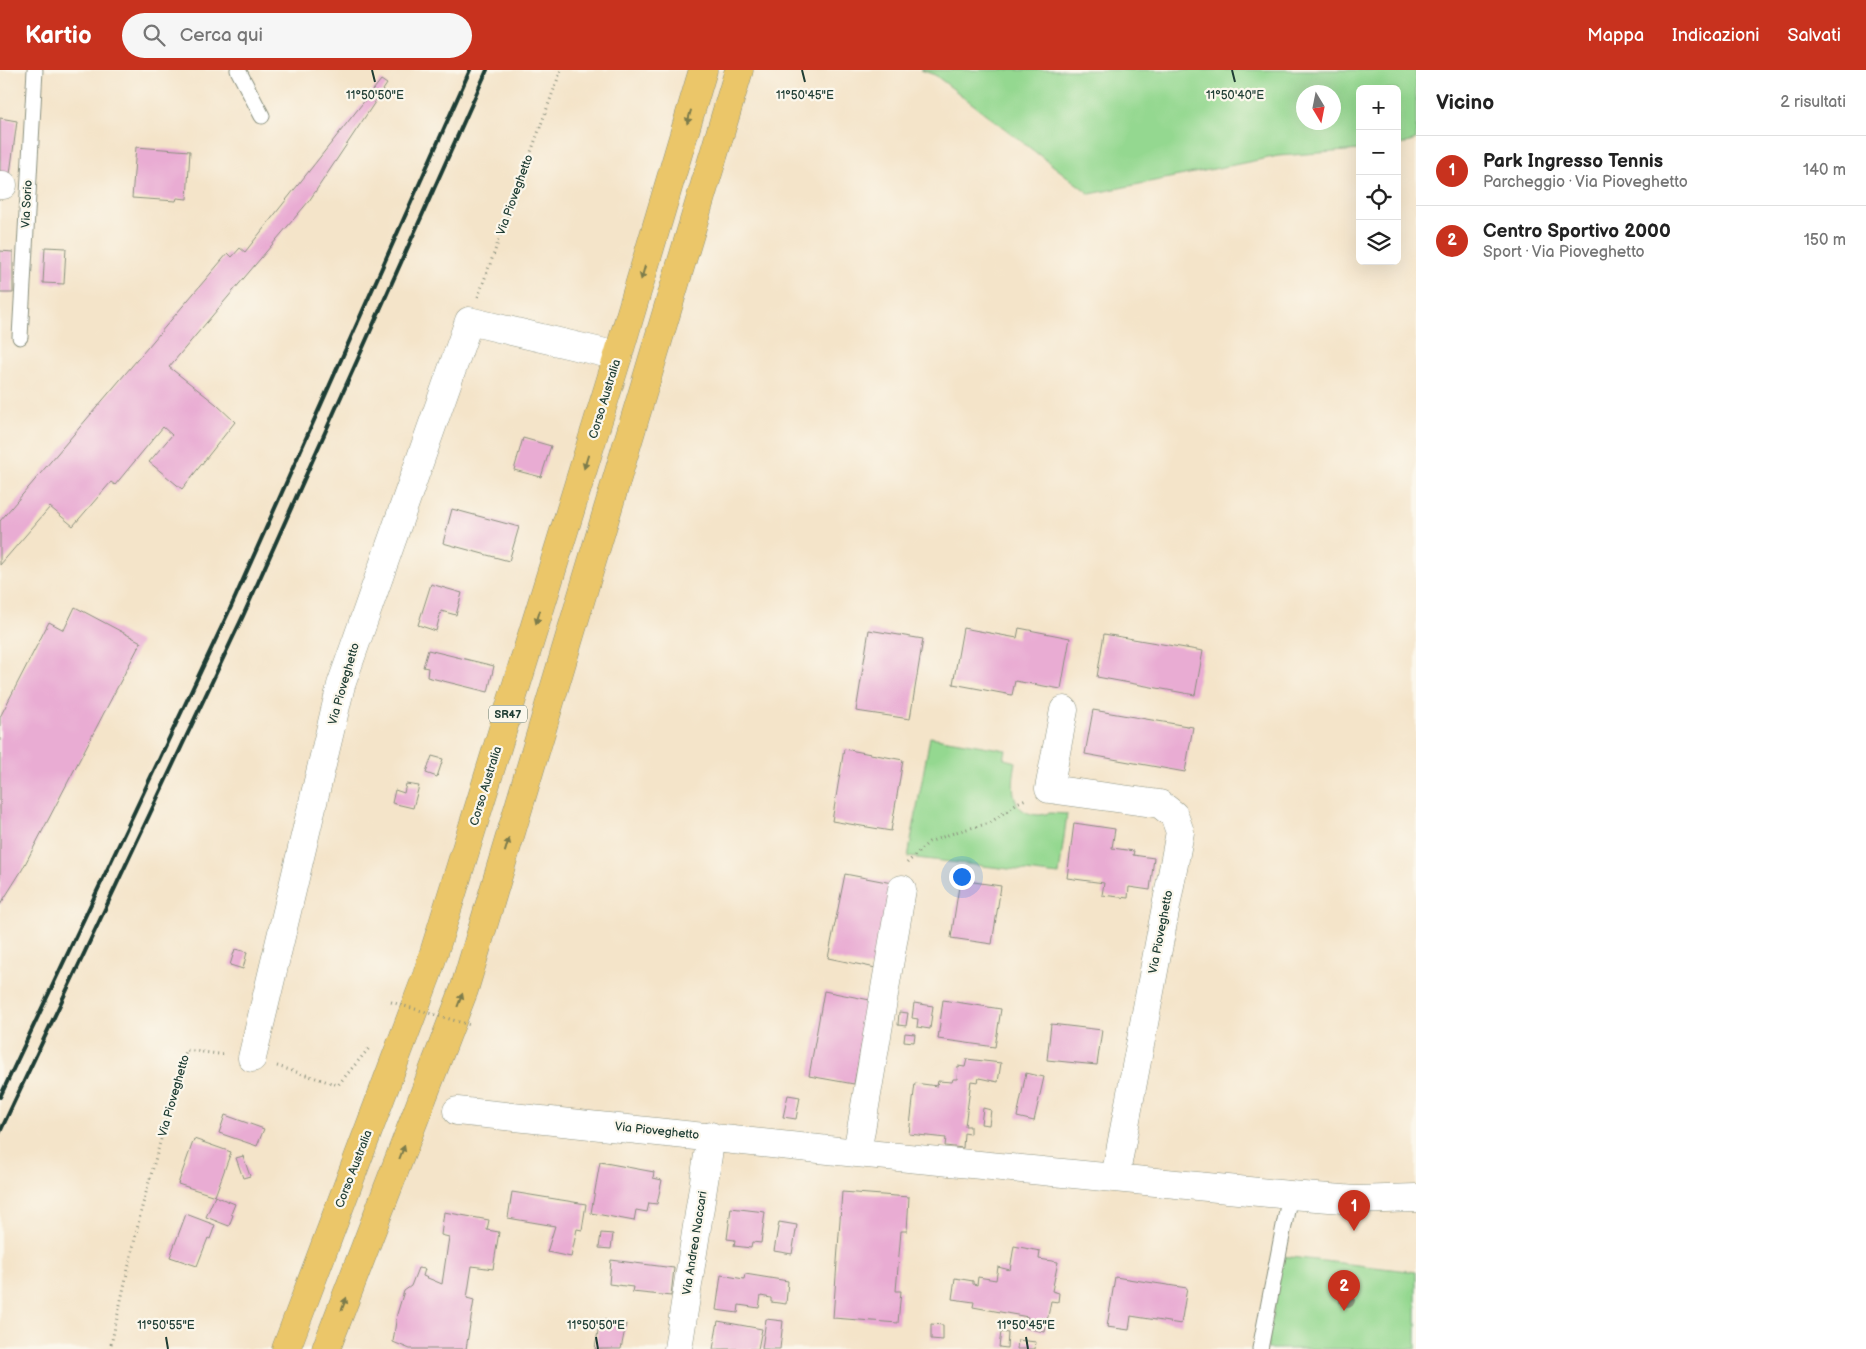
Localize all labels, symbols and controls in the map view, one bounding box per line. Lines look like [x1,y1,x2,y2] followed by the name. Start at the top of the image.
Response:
[122,13,472,58] search box
[25,21,92,50] text: Kartio
[140,21,168,49] icon: search
[180,24,263,47] text: Cerca qui
[1587,25,1644,46] text: Mappa
[1672,25,1760,46] text: Indicazioni
[1788,25,1841,46] text: Salvati
[1296,85,1341,130] north arrow
[1356,85,1401,265] map controls
[1356,85,1401,130] button: +
[346,88,404,103] text: 11°50'50"E
[776,88,834,103] text: 11°50'45"E
[1206,88,1264,103] text: 11°50'40"E
[1436,90,1494,115] text: Vicino
[1780,93,1846,112] text: 2 risultati
[685,109,693,124] one-way arrow
[1356,130,1401,175] button: −
[1483,150,1663,173] text: Park Ingresso Tennis
[493,153,537,237] street label: Via Pioveghetto
[1449,161,1455,180] text: 1
[1803,161,1846,180] text: 140 m
[1483,173,1688,192] text: Parcheggio · Via Pioveghetto
[1356,175,1401,220] button: locate
[18,179,36,228] street label: Via Sorio
[1356,220,1401,265] button: layers
[1483,220,1671,243] text: Centro Sportivo 2000
[1447,231,1457,250] text: 2
[1804,231,1846,250] text: 150 m
[1483,243,1645,262] text: Sport · Via Pioveghetto
[638,265,646,280] one-way arrow
[586,357,624,441] street label: Corso Australia
[581,454,589,469] one-way arrow
[533,610,541,625] one-way arrow
[325,641,363,727] street label: Via Pioveghetto
[489,706,527,722] road number: SR47
[467,744,505,828] street label: Corso Australia
[504,837,512,852] one-way arrow
[949,864,975,890] your location
[1146,889,1176,975] street label: Via Pioveghetto
[456,992,464,1007] one-way arrow
[155,1053,193,1139] street label: Via Pioveghetto
[614,1119,700,1143] street label: Via Pioveghetto
[332,1128,376,1210] street label: Corso Australia
[398,1144,406,1159] one-way arrow
[679,1190,711,1296] street label: Via Andrea Naccari
[1338,1190,1370,1231] pin: 1
[1328,1270,1360,1311] pin: 2
[341,1296,348,1311] one-way arrow
[137,1318,195,1333] text: 11°50'55"E
[567,1318,625,1333] text: 11°50'50"E
[997,1318,1055,1333] text: 11°50'45"E

